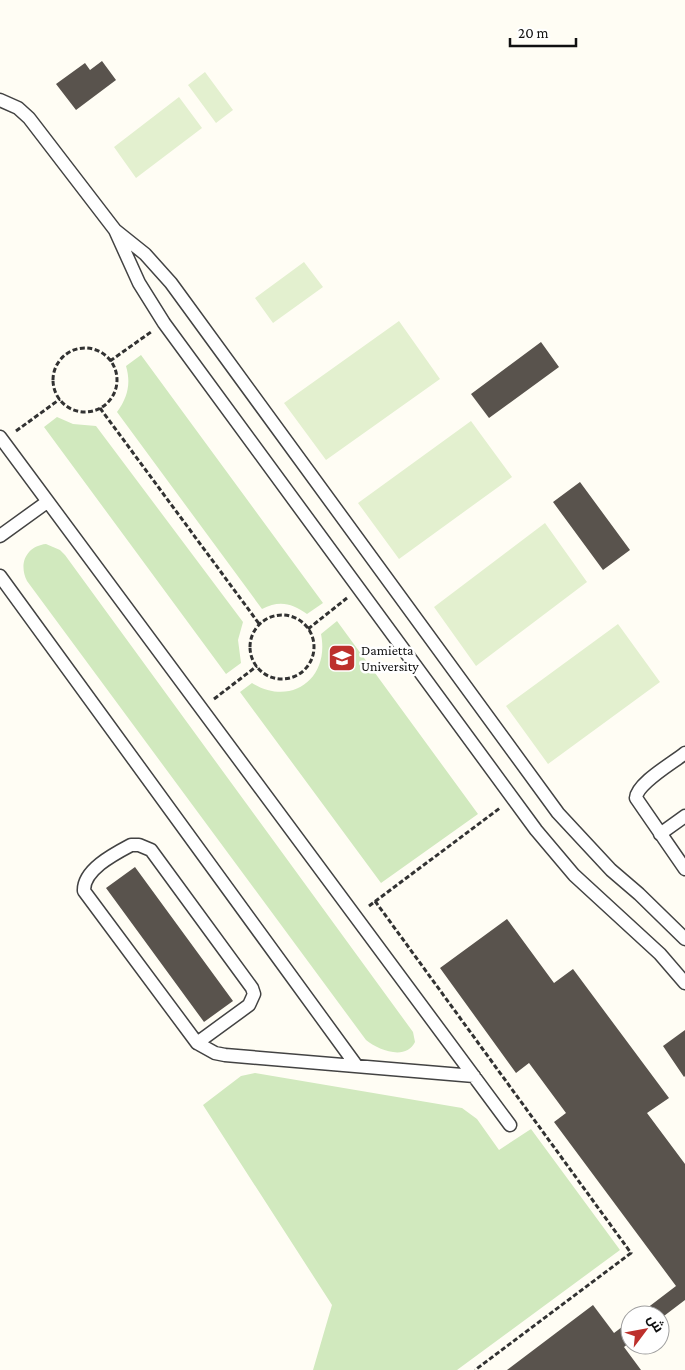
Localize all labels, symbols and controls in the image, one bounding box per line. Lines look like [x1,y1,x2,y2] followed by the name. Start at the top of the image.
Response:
[510,15,576,47] scale bar
[518,25,549,41] text: 20 m
[361,642,419,674] place label: Damietta University
[327,643,357,673] school or university icon: Damietta University
[620,1305,670,1355] north arrow
[644,1311,668,1336] text: ش

